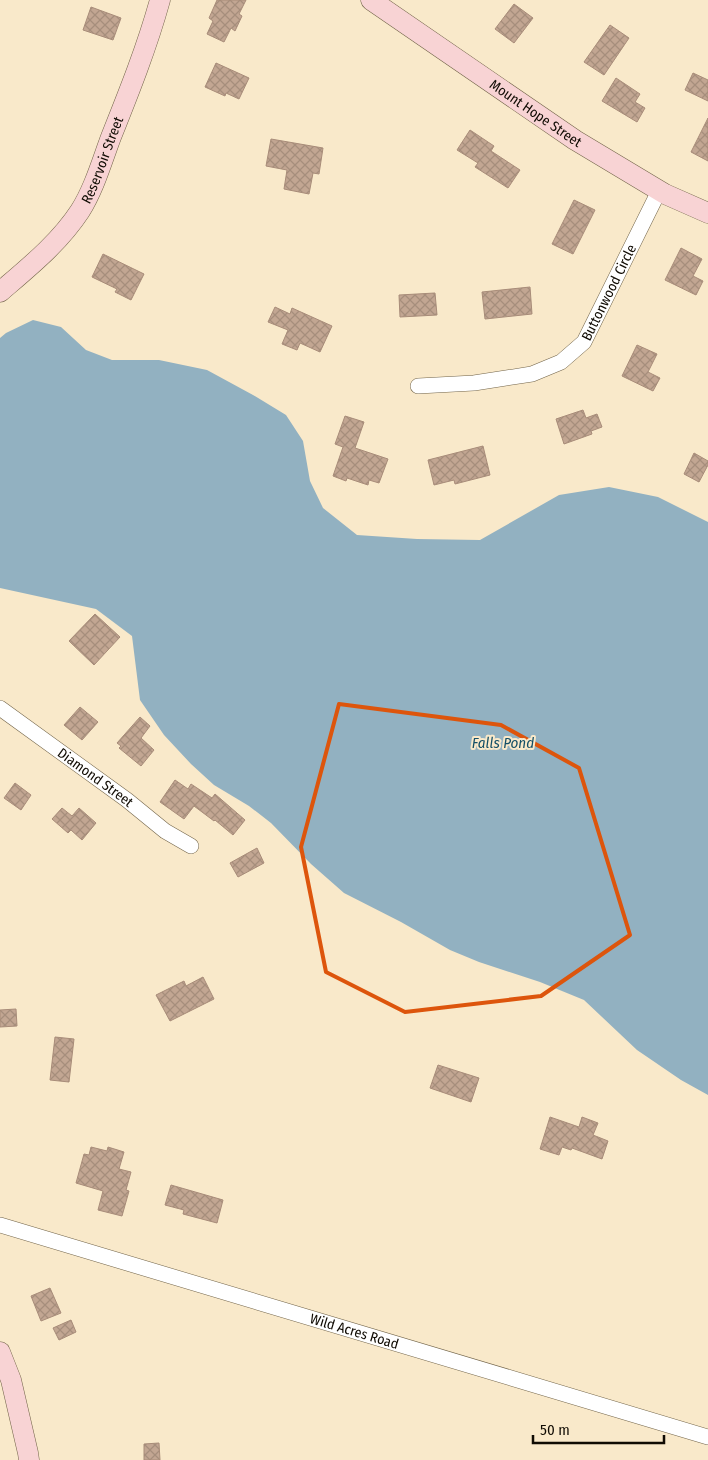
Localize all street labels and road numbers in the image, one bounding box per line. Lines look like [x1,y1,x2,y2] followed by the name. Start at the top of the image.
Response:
[487,76,585,151] street label: Mount Hope Street
[77,114,127,206] street label: Reservoir Street
[578,241,640,343] street label: Buttonwood Circle
[54,744,137,811] street label: Diamond Street
[308,1310,401,1352] street label: Wild Acres Road

